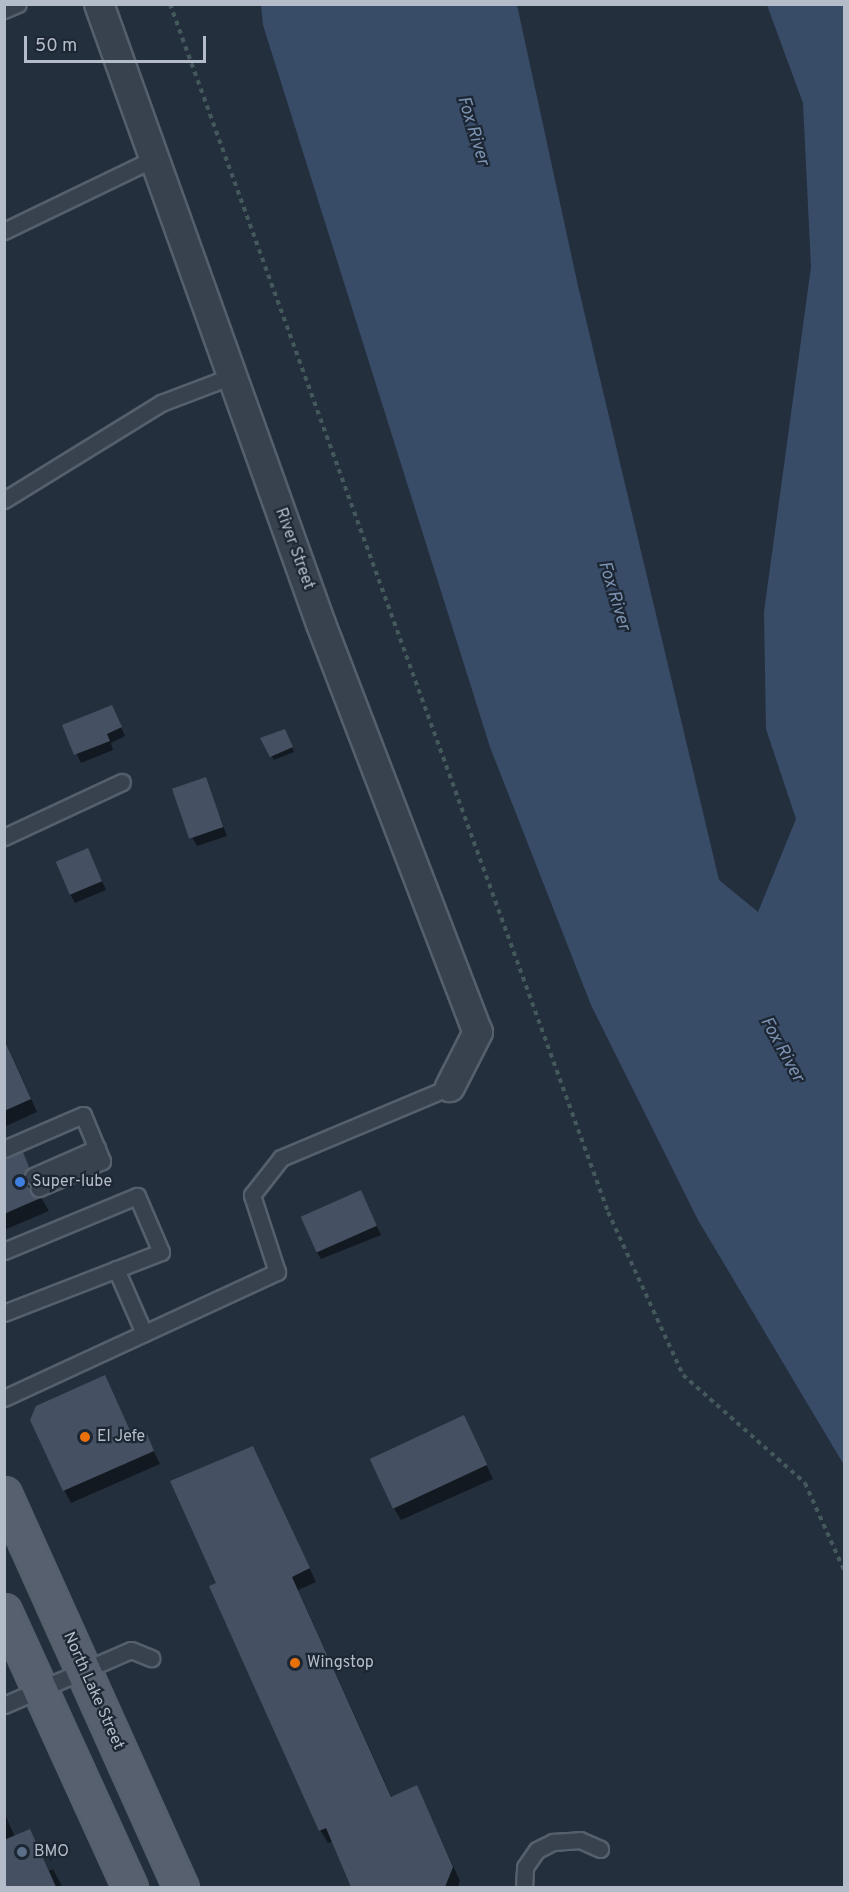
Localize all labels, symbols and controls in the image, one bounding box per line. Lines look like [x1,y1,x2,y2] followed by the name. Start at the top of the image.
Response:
[27,24,208,62] scale bar
[35,35,77,58] text: 50 m
[451,94,493,168] water label: Fox River
[270,505,318,593] street label: River Street
[592,559,634,633] water label: Fox River
[754,1014,808,1086] water label: Fox River
[32,1172,112,1192] place label: Super-lube
[13,1175,27,1189] marker: Super-lube
[97,1427,145,1447] place label: El Jefe
[78,1430,92,1444] marker: El Jefe
[58,1629,128,1753] street label: North Lake Street
[307,1653,374,1673] place label: Wingstop
[288,1656,302,1670] marker: Wingstop
[34,1842,69,1862] place label: BMO
[15,1845,29,1859] marker: BMO

